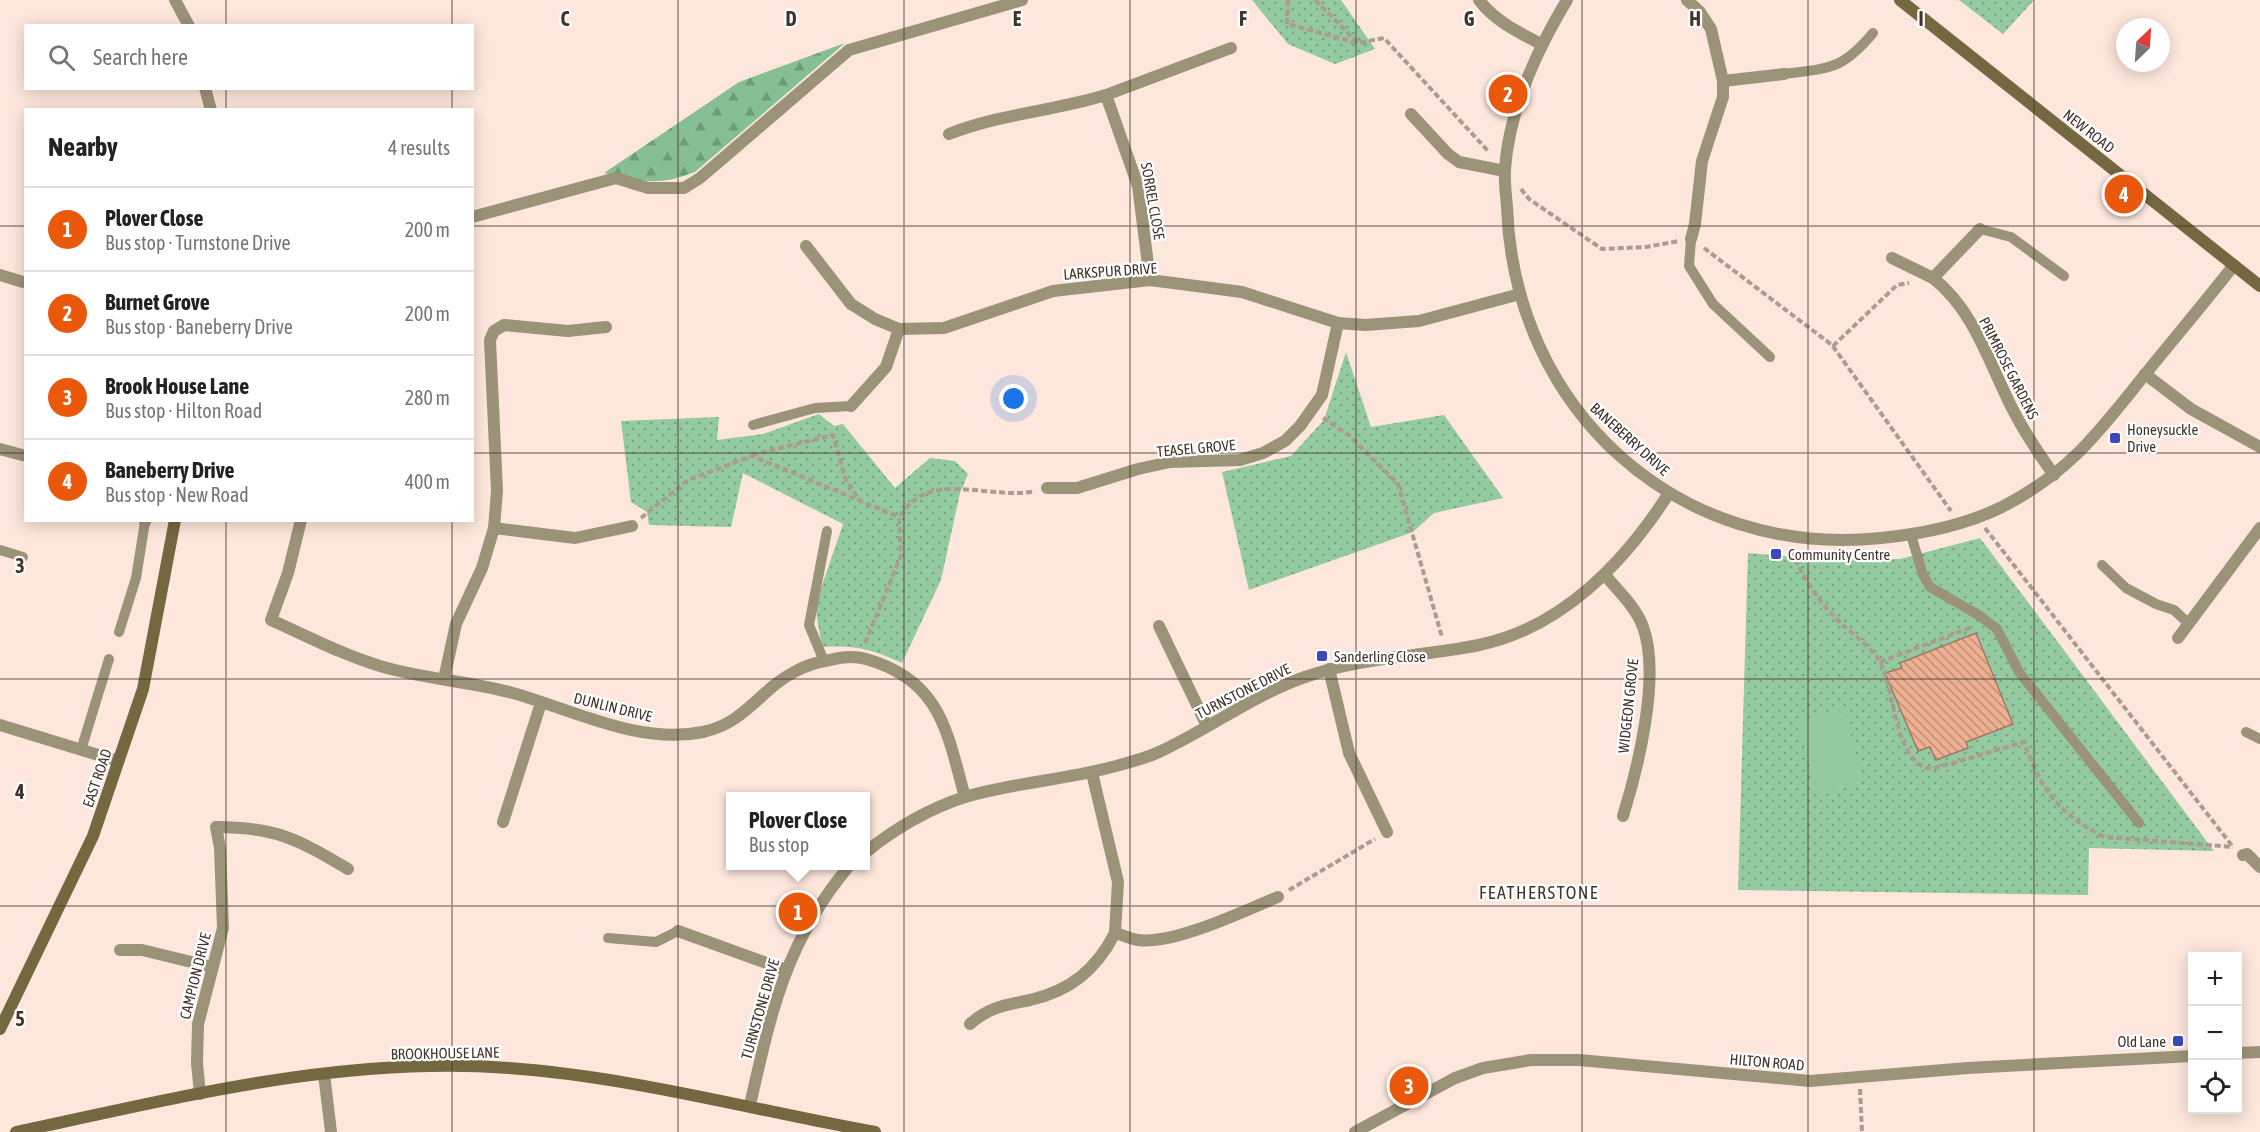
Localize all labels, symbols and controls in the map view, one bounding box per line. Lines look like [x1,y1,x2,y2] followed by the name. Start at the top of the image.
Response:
[561,7,570,30] text: C
[785,7,797,30] text: D
[1013,7,1022,30] text: E
[1239,7,1247,30] text: F
[1464,7,1475,30] text: G
[1689,7,1701,30] text: H
[1918,7,1924,30] text: I
[2116,18,2170,72] north arrow
[24,24,474,90] search box
[45,41,78,74] icon: search
[93,44,188,70] text: Search here
[1488,72,1528,116] pin: 2
[2060,106,2118,156] street label: NEW ROAD
[48,132,118,162] text: Nearby
[388,136,450,159] text: 4 results
[1138,161,1168,241] street label: SORREL CLOSE
[2104,172,2144,216] pin: 4
[105,205,203,231] text: Plover Close
[63,218,72,241] text: 1
[405,218,450,241] text: 200 m
[105,231,291,254] text: Bus stop · Turnstone Drive
[1063,259,1158,283] street label: LARKSPUR DRIVE
[105,289,210,315] text: Burnet Grove
[63,302,72,325] text: 2
[405,302,450,325] text: 200 m
[1976,314,2042,422] street label: PRIMROSE GARDENS
[105,315,293,338] text: Bus stop · Baneberry Drive
[105,373,249,399] text: Brook House Lane
[999,384,1028,413] your location
[63,386,72,409] text: 3
[405,386,450,409] text: 280 m
[105,399,262,422] text: Bus stop · Hilton Road
[1587,399,1673,479] street label: BANEBERRY DRIVE
[2127,421,2198,455] place label: Honeysuckle Drive
[2108,431,2122,445] marker: Honeysuckle Drive
[1156,436,1236,460] street label: TEASEL GROVE
[105,457,235,483] text: Baneberry Drive
[63,470,72,493] text: 4
[405,470,450,493] text: 400 m
[105,483,249,506] text: Bus stop · New Road
[1788,546,1891,563] place label: Community Centre
[1769,547,1783,561] marker: Community Centre
[15,554,25,577] text: 3
[1334,648,1426,665] place label: Sanderling Close
[1315,649,1329,663] marker: Sanderling Close
[1615,657,1641,754] street label: WIDGEON GROVE
[1193,660,1294,722] street label: TURNSTONE DRIVE
[572,689,655,725] street label: DUNLIN DRIVE
[79,747,115,809] street label: EAST ROAD
[14,780,25,803] text: 4
[726,792,870,870] popup
[749,807,847,833] text: Plover Close
[749,833,809,856] text: Bus stop
[1479,882,1599,903] district label: FEATHERSTONE
[778,890,818,934] pin: 1
[176,930,214,1021] street label: CAMPION DRIVE
[2188,952,2242,1114] map controls
[2188,952,2242,1006] button: +
[738,956,783,1061] street label: TURNSTONE DRIVE
[2188,1006,2242,1060] button: −
[15,1007,25,1030] text: 5
[2117,1033,2166,1050] place label: Old Lane
[2171,1034,2185,1048] marker: Old Lane
[390,1044,500,1062] street label: BROOKHOUSE LANE
[1729,1050,1805,1074] street label: HILTON ROAD
[2188,1060,2242,1114] button: locate
[1390,1064,1428,1108] pin: 3

